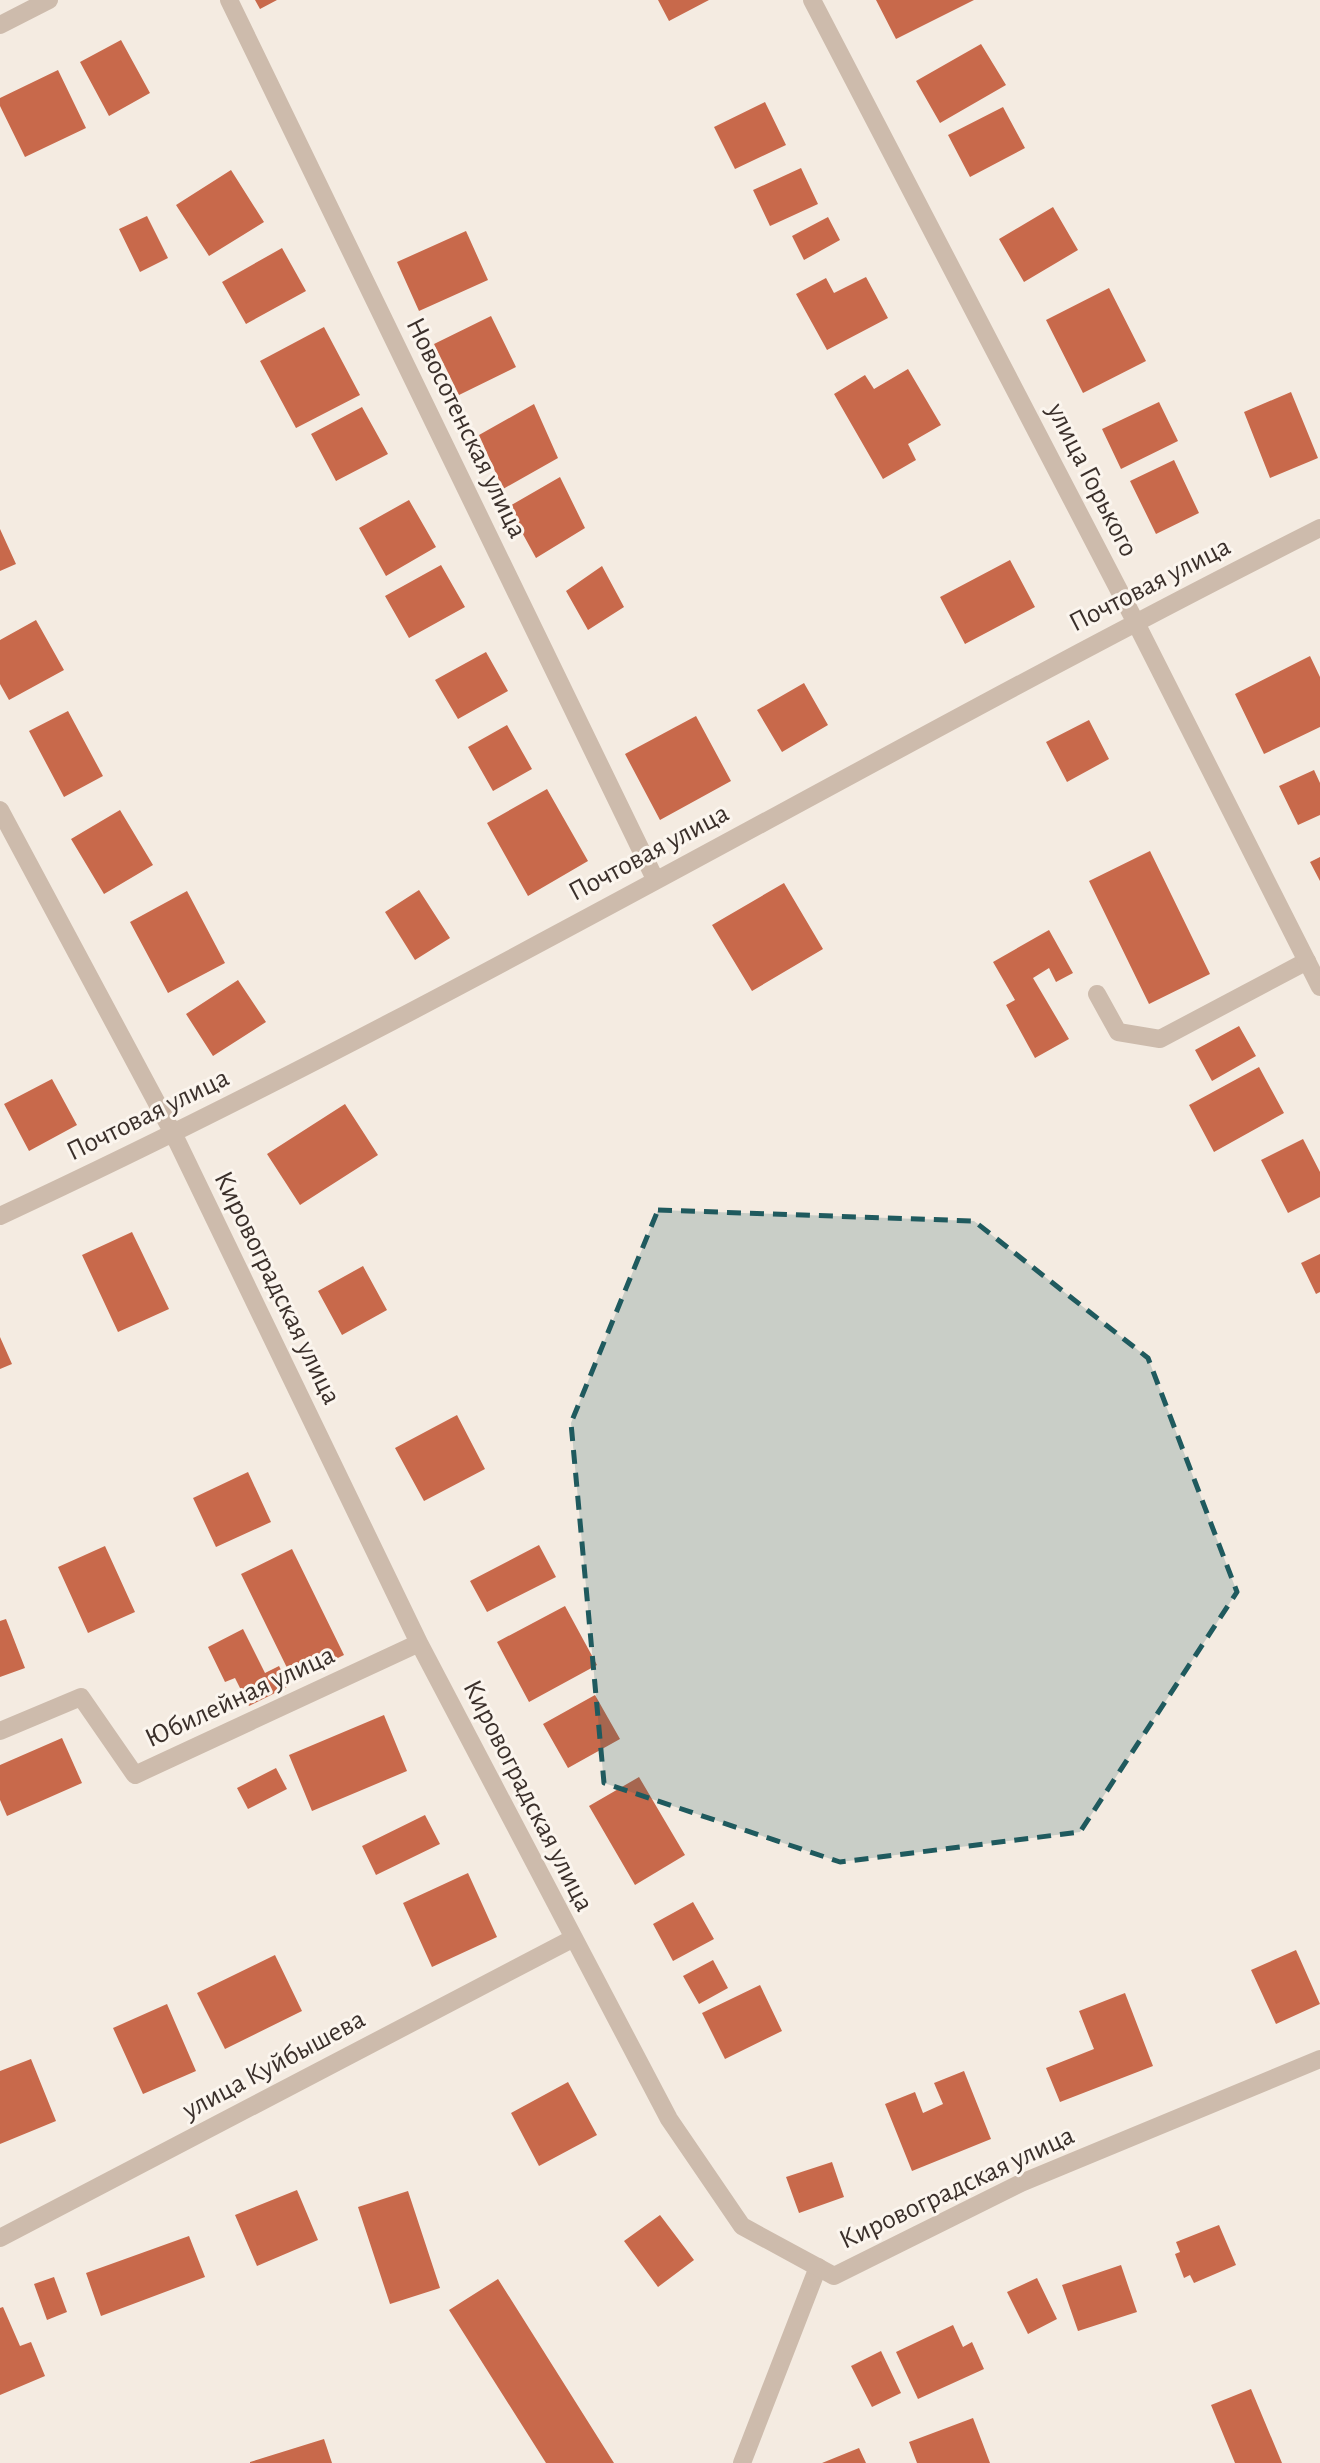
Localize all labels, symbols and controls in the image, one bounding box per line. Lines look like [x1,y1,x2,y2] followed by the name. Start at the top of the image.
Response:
[400,313,532,543] street label: Новосотенская улица
[1041,398,1143,561] street label: улица Горького
[1065,532,1235,638] street label: Почтовая улица
[564,799,734,907] street label: Почтовая улица
[62,1064,234,1166] street label: Почтовая улица
[208,1167,346,1409] street label: Кировоградская улица
[141,1641,339,1753] street label: Юбилейная улица
[458,1676,599,1916] street label: Кировоградская улица
[177,2005,370,2125] street label: улица Куйбышева
[835,2121,1079,2255] street label: Кировоградская улица

